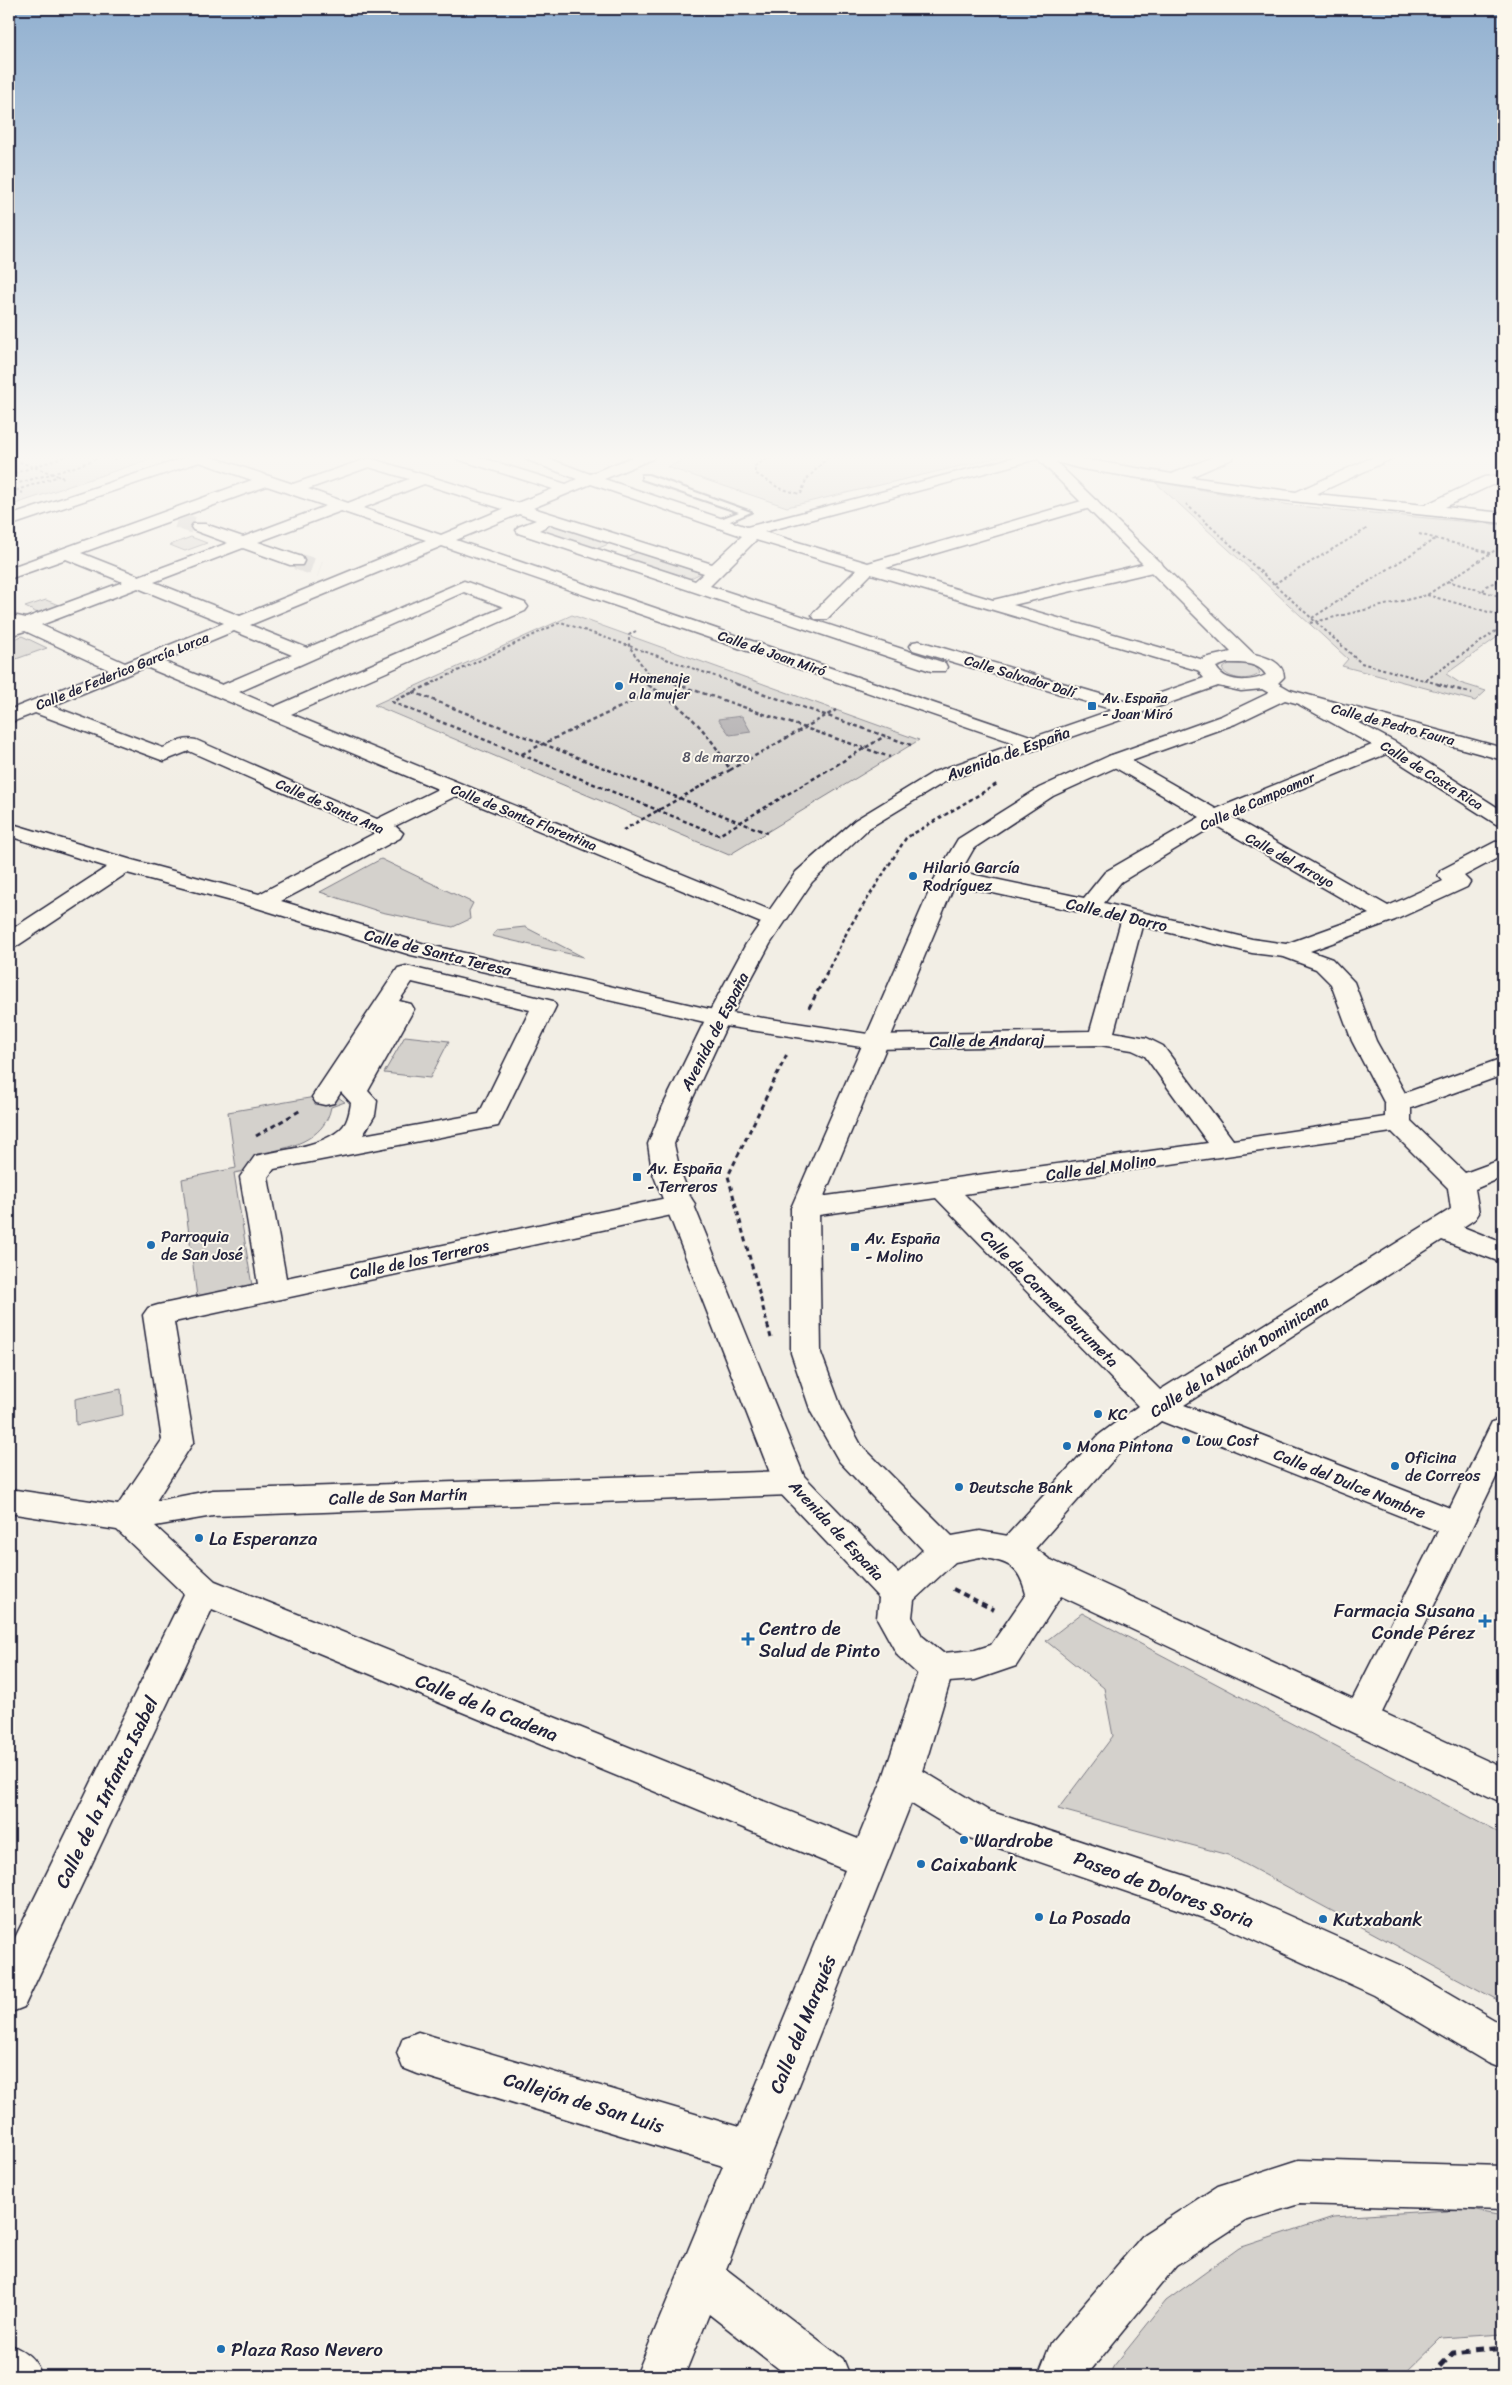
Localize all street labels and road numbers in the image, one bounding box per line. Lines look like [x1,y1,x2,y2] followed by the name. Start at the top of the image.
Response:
[714,623,830,684] street label: Calle de Joan Miró
[32,625,214,718] street label: Calle de Federico García Lorca
[961,648,1081,706] street label: Calle Salvador Dalí
[1328,696,1458,753] street label: Calle de Pedro Faura
[941,718,1074,790] street label: Avenida de España
[1375,734,1488,817] street label: Calle de Costa Rica
[1195,764,1320,838] street label: Calle de Campoamor
[272,771,388,842] street label: Calle de Santa Ana
[447,777,601,858] street label: Calle de Santa Florentina
[1241,826,1339,895] street label: Calle del Arroyo
[1063,889,1170,940] street label: Calle del Darro
[361,920,515,985] street label: Calle de Santa Teresa
[672,967,757,1097] street label: Avenida de España
[929,1025,1046,1056] street label: Calle de Andaraj
[1044,1145,1158,1190] street label: Calle del Molino
[973,1222,1126,1375] street label: Calle de Carmen Gurumeta
[347,1230,492,1288] street label: Calle de los Terreros
[1144,1287,1336,1426] street label: Calle de la Nación Dominicana
[1269,1440,1430,1527] street label: Calle del Dulce Nombre
[781,1472,892,1588] street label: Avenida de España
[328,1480,468,1513] street label: Calle de San Martín
[410,1664,564,1751] street label: Calle de la Cadena
[46,1690,168,1894] street label: Calle de la Infanta Isabel
[1069,1841,1259,1938] street label: Paseo de Dolores Soria
[760,1950,845,2099] street label: Calle del Marqués
[500,2062,668,2143] street label: Callejón de San Luis

